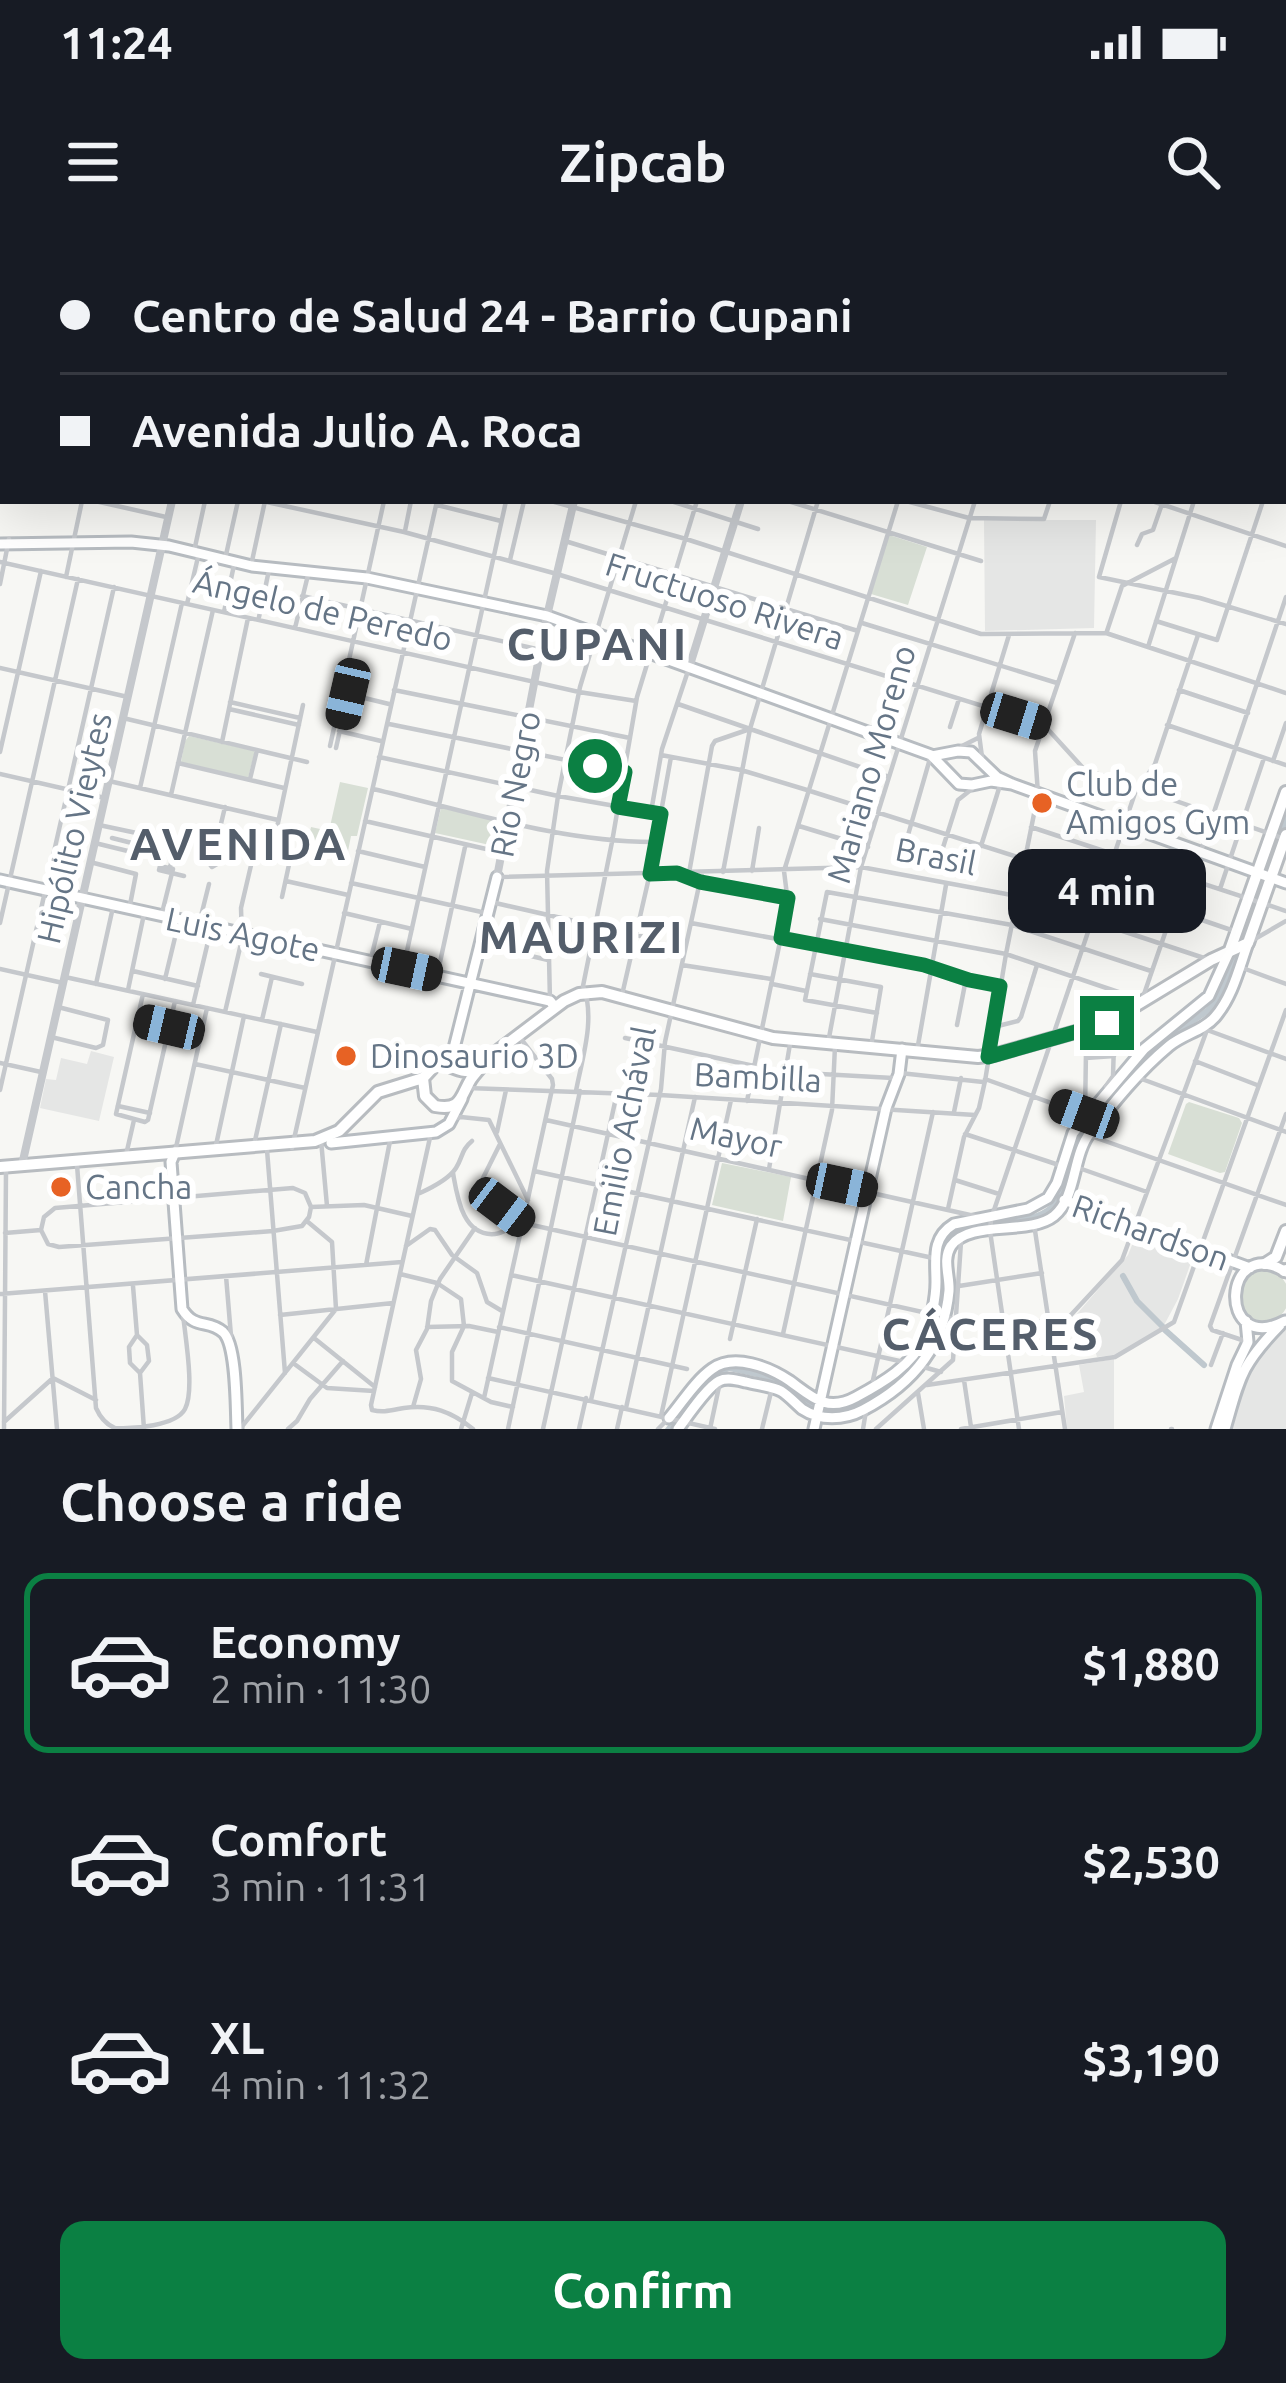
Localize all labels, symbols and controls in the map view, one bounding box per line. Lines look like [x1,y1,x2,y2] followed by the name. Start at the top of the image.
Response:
[60,17,173,68] text: 11:24
[60,129,126,195] icon: menu
[1160,129,1226,195] icon: search
[559,132,727,192] text: Zipcab
[132,290,853,341] text: Centro de Salud 24 - Barrio Cupani
[132,405,582,456] text: Avenida Julio A. Roca
[601,545,849,656] street label: Fructuoso Rivera
[190,560,457,657] street label: Ángelo de Peredo
[507,618,689,669] district label: CUPANI
[819,641,922,887] street label: Mariano Moreno
[322,655,374,733] car
[976,688,1056,744] car
[482,708,547,860] street label: Río Negro
[29,709,118,947] street label: Hipólito Vieytes
[568,739,622,793] route start
[1066,765,1250,840] place label: Club de Amigos Gym
[1029,790,1055,816] marker: Club de Amigos Gym
[130,818,348,869] district label: AVENIDA
[893,830,980,881] street label: Brasil
[1008,849,1206,933] callout: 4 min
[1058,869,1156,912] text: 4 min
[163,899,323,968] street label: Luis Agote
[478,911,686,962] district label: MAURIZI
[368,944,446,994] car
[1080,996,1134,1050] route end
[130,1001,208,1053] car
[585,1023,662,1239] street label: Emilio Achával
[370,1037,579,1074] place label: Dinosaurio 3D
[333,1043,359,1069] marker: Dinosaurio 3D
[693,1055,823,1098] street label: Bambilla
[1044,1085,1124,1143] car
[687,1109,786,1164] street label: Mayor
[803,1160,881,1210] car
[85,1168,192,1205] place label: Cancha
[462,1171,542,1243] car
[48,1174,74,1200] marker: Cancha
[1068,1186,1235,1277] street label: Richardson
[881,1307,1101,1359] district label: CÁCERES
[60,1471,403,1531] text: Choose a ride
[66,1609,174,1717] icon: car
[210,1616,401,1667] text: Economy
[1082,1638,1220,1689] text: $1,880
[210,1667,431,1710] text: 2 min · 11:30
[66,1807,174,1915] icon: car
[210,1814,387,1865] text: Comfort
[1082,1836,1220,1887] text: $2,530
[210,1865,431,1908] text: 3 min · 11:31
[66,2005,174,2113] icon: car
[210,2012,264,2063] text: XL
[1082,2034,1220,2085] text: $3,190
[210,2063,431,2106] text: 4 min · 11:32
[60,2221,1226,2359] button: Confirm

